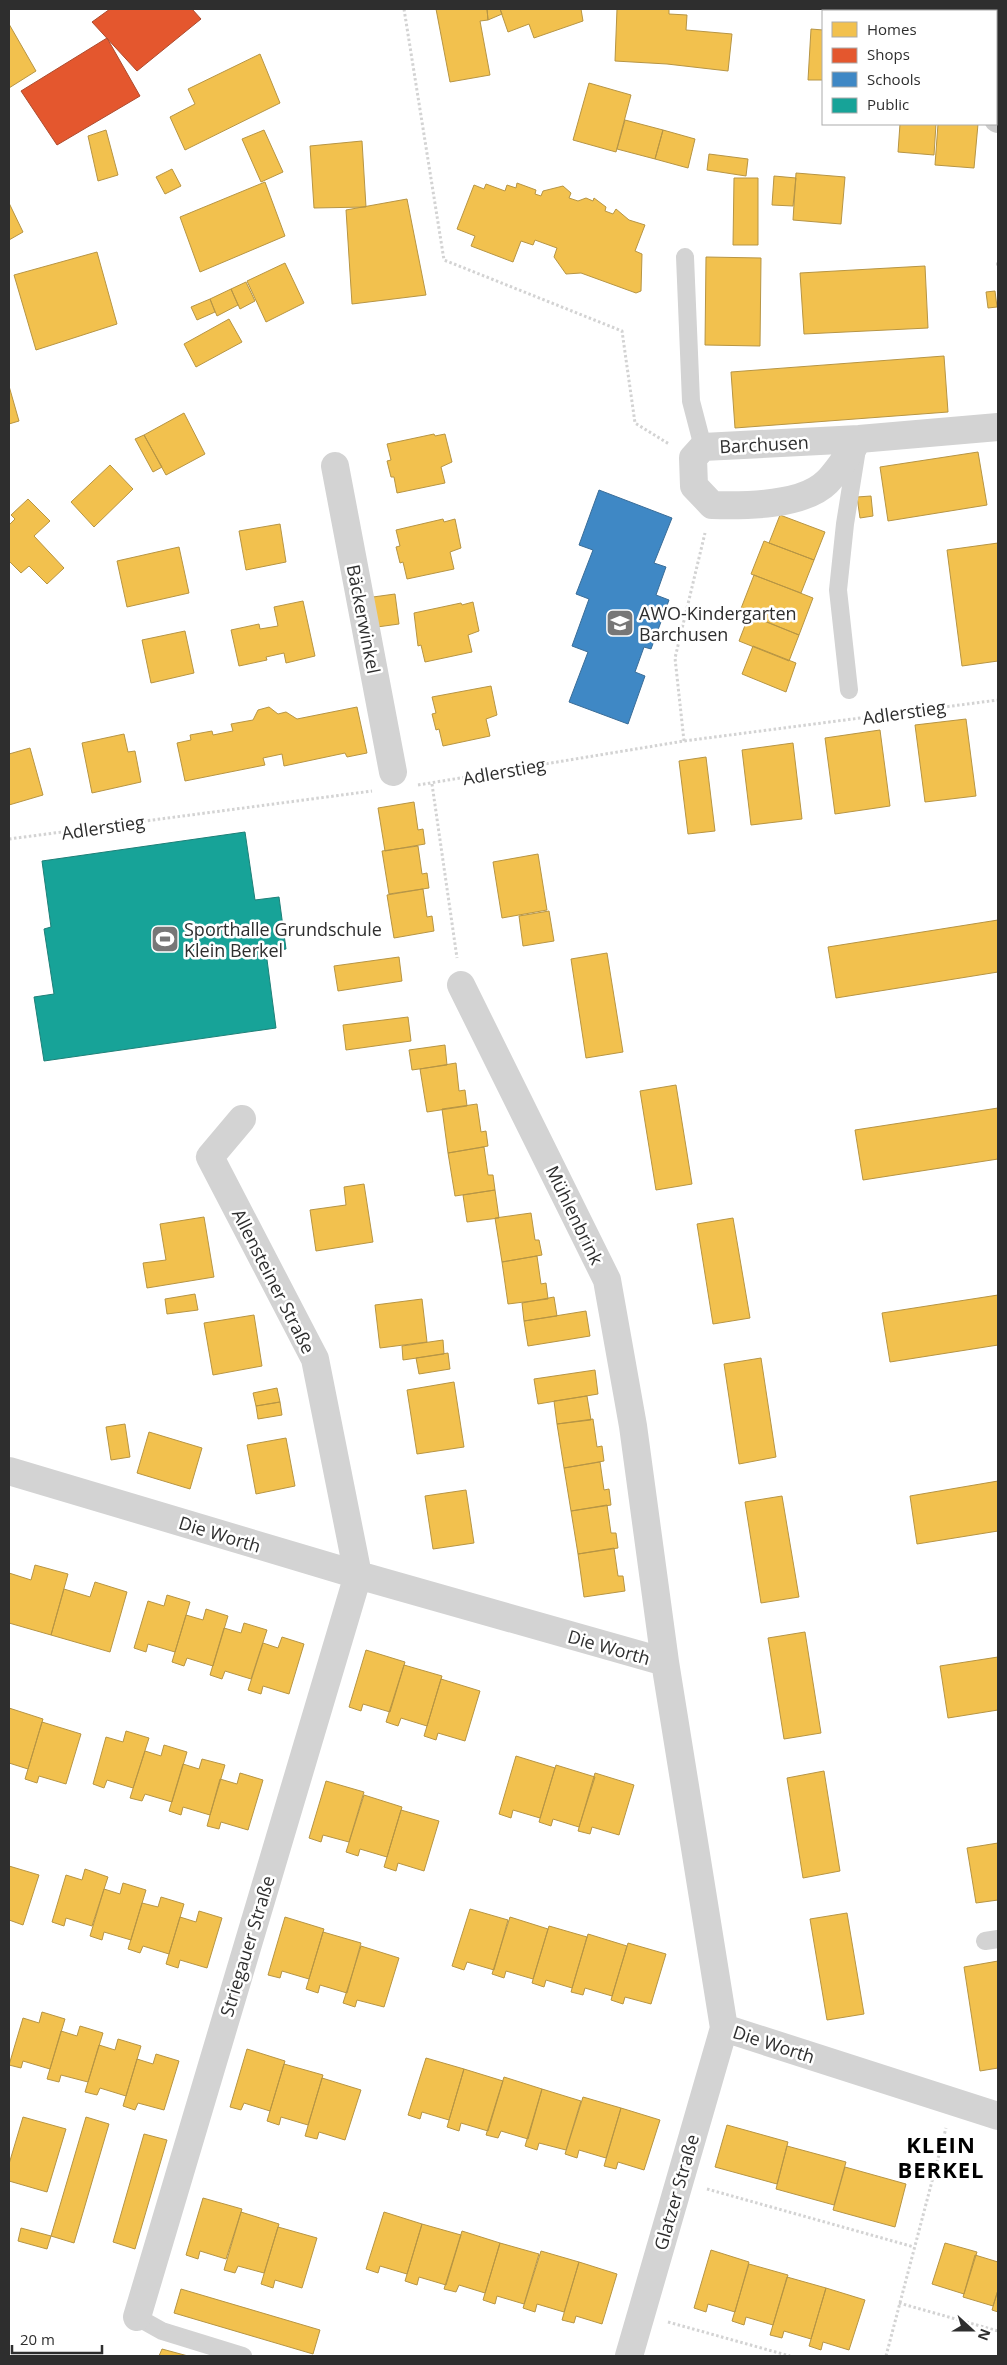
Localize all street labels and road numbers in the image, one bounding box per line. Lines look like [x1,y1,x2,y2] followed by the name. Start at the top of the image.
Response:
[719,430,809,458] street label: Barchusen
[342,562,386,676] street label: Bäckerwinkel
[861,694,947,730] street label: Adlerstieg
[461,752,548,790] street label: Adlerstieg
[60,809,146,845] street label: Adlerstieg
[541,1161,610,1269] street label: Mühlenbrink
[227,1205,321,1357] street label: Allensteiner Straße
[176,1510,264,1558] street label: Die Worth
[565,1624,653,1670] street label: Die Worth
[214,1873,280,2019] street label: Striegauer Straße
[730,2020,818,2068] street label: Die Worth
[648,2131,704,2253] street label: Glatzer Straße

